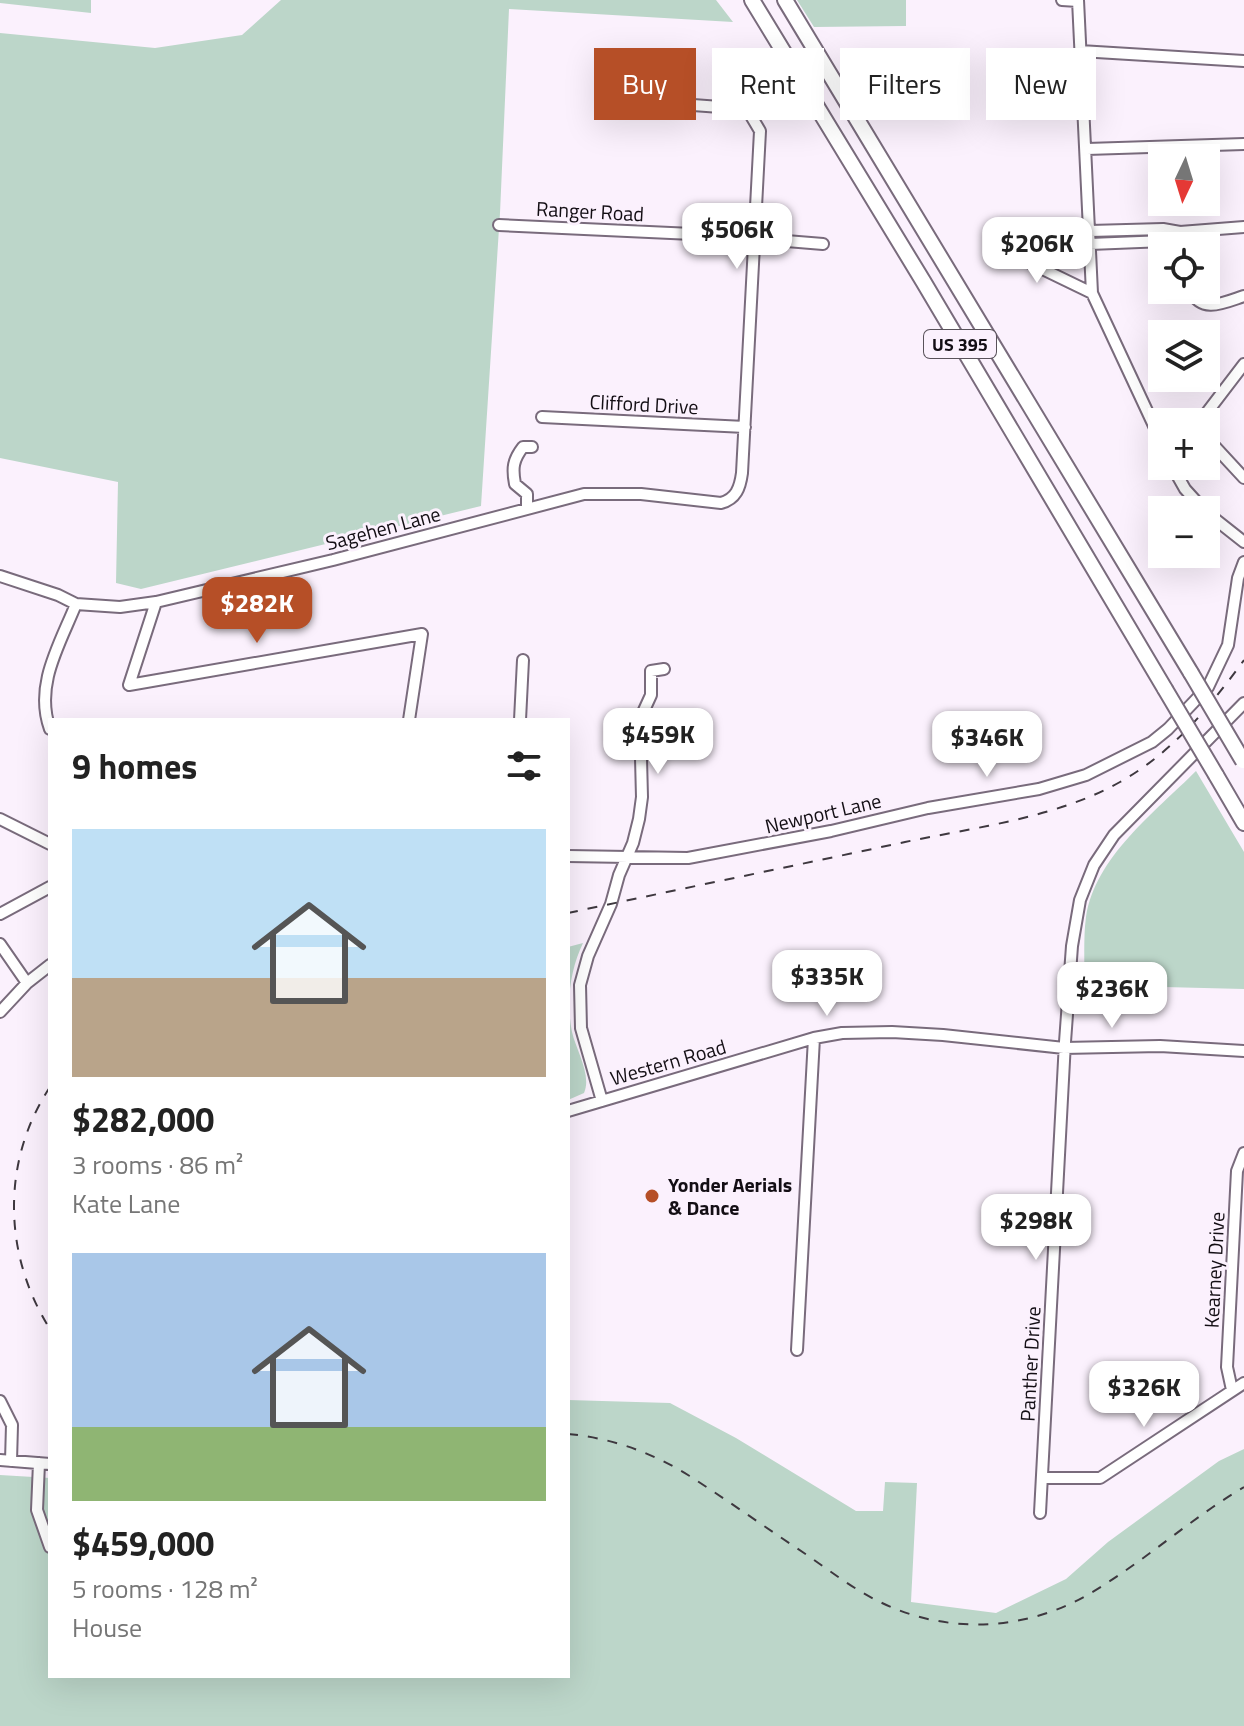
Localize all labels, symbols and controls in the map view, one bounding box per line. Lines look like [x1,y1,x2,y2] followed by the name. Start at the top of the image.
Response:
[594,48,696,120] chip: Buy
[712,48,824,120] chip: Rent
[840,48,970,120] chip: Filters
[986,48,1096,120] chip: New
[1148,144,1220,216] north arrow
[1148,144,1220,568] map controls
[535,193,645,229] street label: Ranger Road
[681,203,793,271] pin: $506K
[700,209,774,248] text: $506K
[981,217,1093,285] pin: $206K
[1000,223,1074,262] text: $206K
[1148,232,1220,304] button: locate
[1148,320,1220,392] button: layers
[924,330,996,358] road number: US 395
[589,386,699,422] street label: Clifford Drive
[1148,408,1220,480] button: +
[1148,496,1220,568] button: −
[322,498,444,558] street label: Sagehen Lane
[201,577,313,645] pin: $282K
[220,583,294,622] text: $282K
[602,708,714,776] pin: $459K
[931,711,1043,779] pin: $346K
[621,714,695,753] text: $459K
[950,717,1024,756] text: $346K
[72,740,197,792] text: 9 homes
[502,744,546,788] icon: filters
[762,785,884,841] street label: Newport Lane
[237,881,381,1025] icon: home
[771,950,883,1018] pin: $335K
[790,956,864,995] text: $335K
[1056,962,1168,1030] pin: $236K
[1075,968,1149,1007] text: $236K
[606,1031,730,1093] street label: Western Road
[72,1093,214,1145] text: $282,000
[72,1145,243,1184] text: 3 rooms · 86 m²
[668,1169,792,1223] place label: Yonder Aerials & Dance
[72,1184,180,1223] text: Kate Lane
[643,1187,661,1205] marker: Yonder Aerials & Dance
[980,1194,1092,1262] pin: $298K
[999,1200,1073,1239] text: $298K
[1195,1211,1233,1329] street label: Kearney Drive
[237,1305,381,1449] icon: home
[1012,1306,1048,1422] street label: Panther Drive
[1088,1361,1200,1429] pin: $326K
[1107,1367,1181,1406] text: $326K
[72,1517,214,1569] text: $459,000
[72,1569,258,1608] text: 5 rooms · 128 m²
[72,1608,142,1647] text: House

